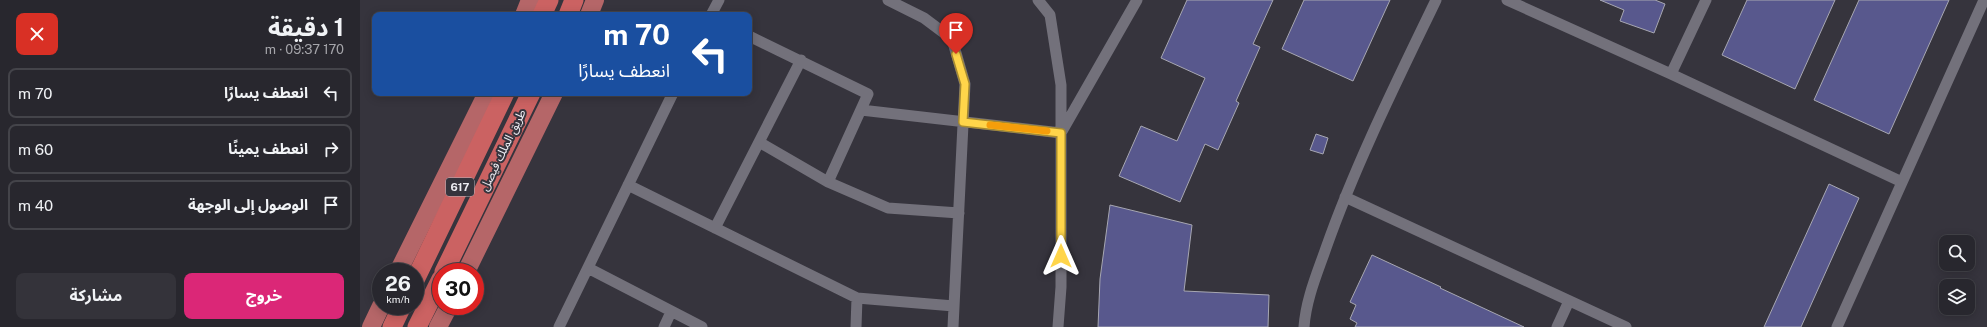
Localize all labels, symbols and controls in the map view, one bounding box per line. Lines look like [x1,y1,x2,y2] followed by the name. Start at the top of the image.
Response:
[16,13,58,55] button: close
[268,13,344,41] text: 1 دقيقة
[939,13,973,54] pin
[603,18,670,51] text: 70 m
[945,19,967,41] icon: arrive
[684,28,736,80] icon: left
[265,42,344,57] text: 170 m · 09:37
[578,60,670,81] text: انعطف يسارًا
[320,82,342,104] icon: left
[224,84,308,101] text: انعطف يسارًا
[18,85,53,102] text: 70 m
[477,107,530,194] street label: طريق الملك فيصل
[320,138,342,160] icon: right
[228,140,308,157] text: انعطف يمينًا
[18,141,53,158] text: 60 m
[446,178,474,196] road number: 617
[320,194,342,216] icon: arrive
[188,196,308,213] text: الوصول إلى الوجهة
[18,197,53,214] text: 40 m
[1040,235,1082,277] position arrow
[1939,235,1975,315] map controls
[1939,235,1975,271] button: search
[432,263,484,315] speed limit sign: 30
[385,272,411,296] text: 26
[16,273,176,319] button: مشاركة
[184,273,344,319] button: خروج
[1939,279,1975,315] button: layers
[386,293,410,305] text: km/h

